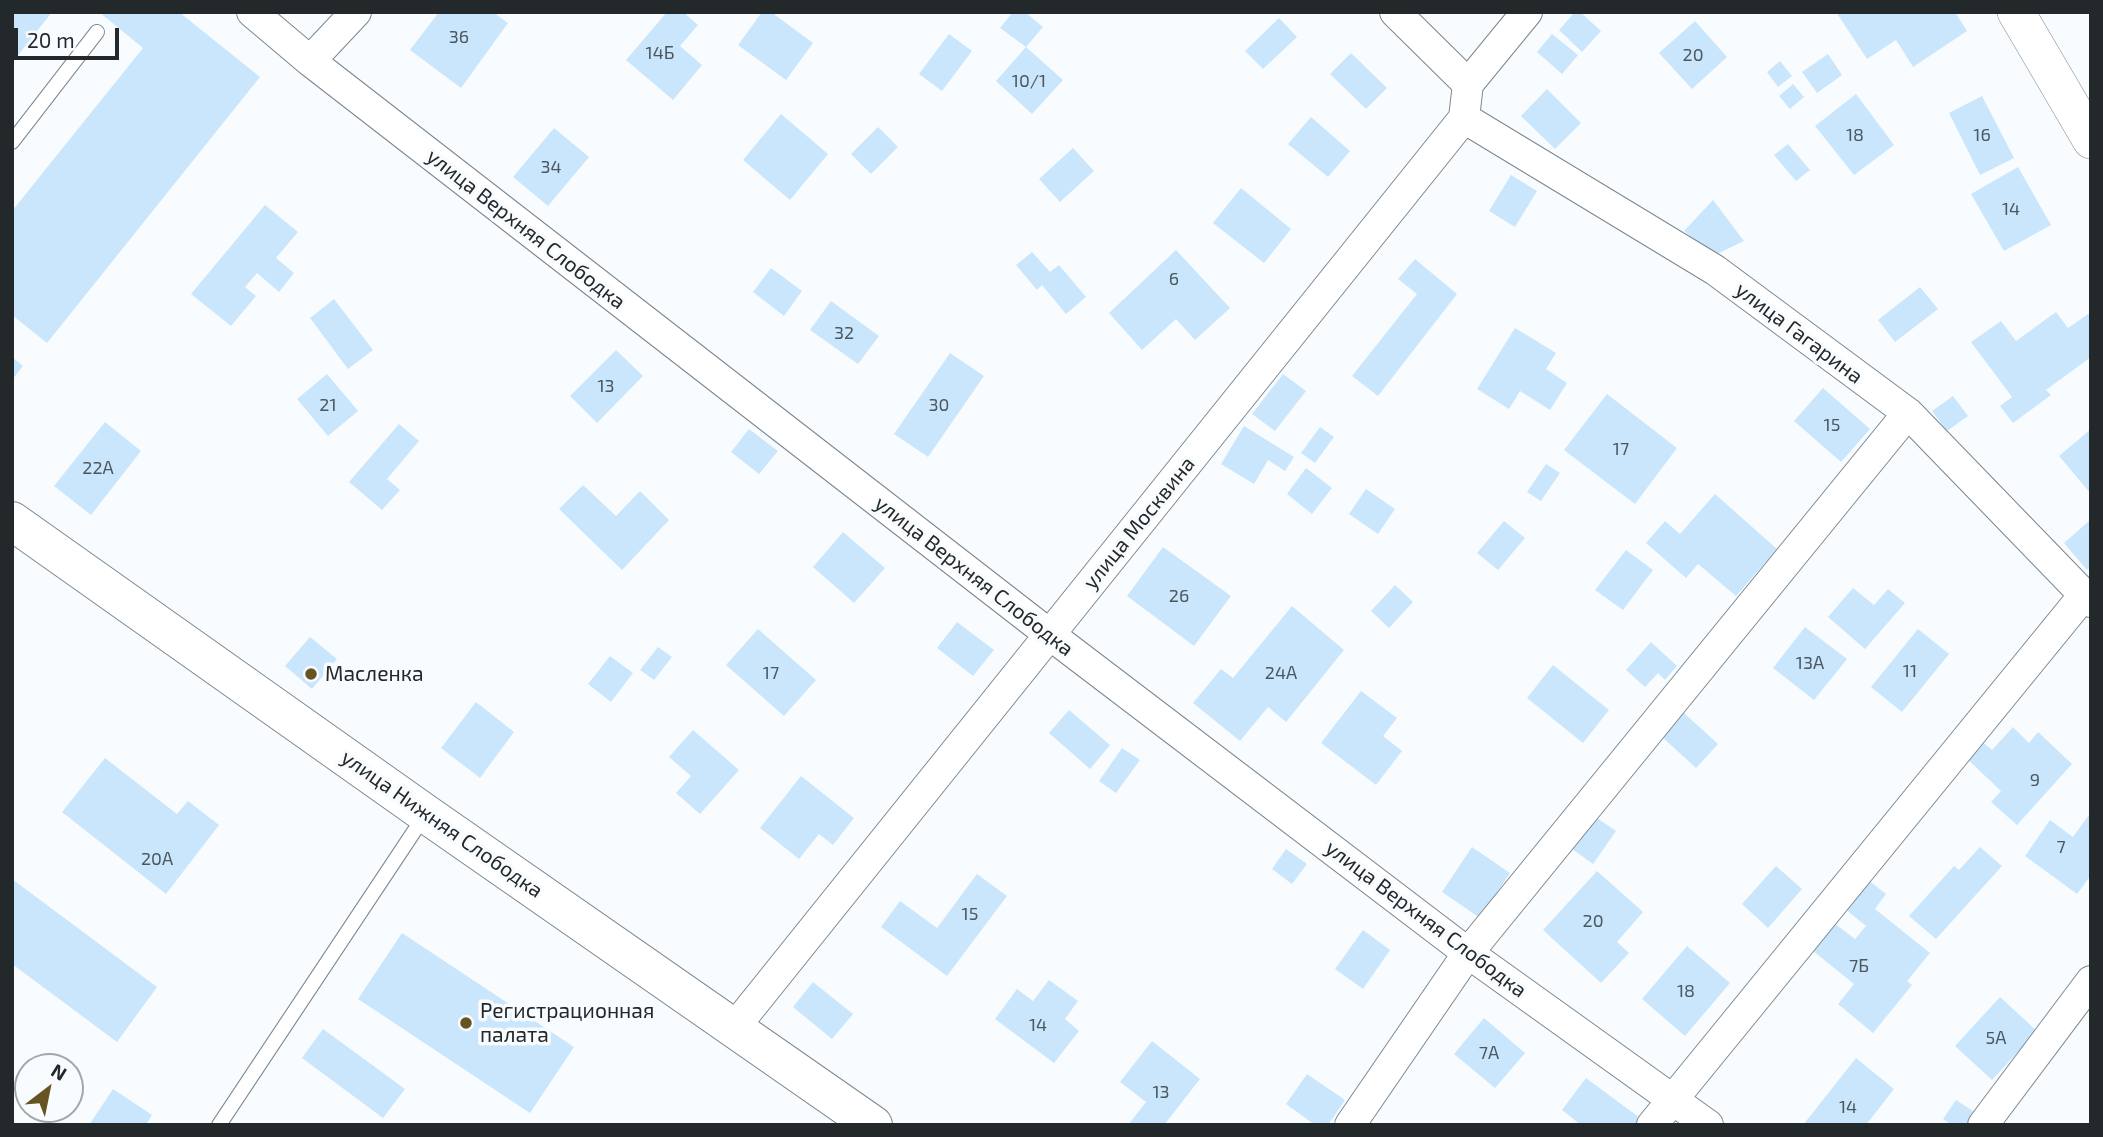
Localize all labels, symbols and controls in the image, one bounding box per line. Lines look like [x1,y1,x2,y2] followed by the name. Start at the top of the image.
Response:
[18,14,122,58] scale bar
[449,26,469,48] house number: 36
[27,27,75,52] text: 20 m
[645,42,675,64] house number: 14Б
[1683,44,1703,66] house number: 20
[1012,70,1046,92] house number: 10/1
[1846,124,1864,146] house number: 18
[1973,124,1991,146] house number: 16
[422,143,630,315] street label: улица Верхняя Слободка
[540,156,562,178] house number: 34
[2002,198,2020,220] house number: 14
[1169,268,1179,290] house number: 6
[1730,277,1868,389] street label: улица Гагарина
[834,322,854,344] house number: 32
[597,375,615,397] house number: 13
[319,394,337,416] house number: 21
[929,394,949,416] house number: 30
[1824,414,1840,436] house number: 15
[1613,438,1629,460] house number: 17
[1078,452,1200,594] street label: улица Москвина
[82,457,114,479] house number: 22А
[870,490,1078,662] street label: улица Верхняя Слободка
[1169,585,1189,607] house number: 26
[1796,652,1824,674] house number: 13А
[1903,660,1917,682] house number: 11
[325,661,424,687] place label: Масленка
[763,662,779,684] house number: 17
[1265,662,1297,684] house number: 24А
[303,666,319,682] marker: Масленка
[336,745,548,903] street label: улица Нижняя Слободка
[2030,769,2040,791] house number: 9
[1320,835,1532,1003] street label: улица Верхняя Слободка
[2056,836,2066,858] house number: 7
[141,848,173,870] house number: 20А
[962,903,978,925] house number: 15
[1583,910,1603,932] house number: 20
[1849,955,1869,977] house number: 7Б
[1677,980,1695,1002] house number: 18
[480,998,654,1048] place label: Регистрационная палата
[1029,1014,1047,1036] house number: 14
[458,1015,474,1031] marker: Регистрационная палата
[1986,1027,2006,1049] house number: 5А
[1479,1042,1499,1064] house number: 7А
[14,1053,84,1123] north arrow
[47,1058,71,1085] text: N
[1152,1081,1170,1103] house number: 13
[1839,1096,1857,1118] house number: 14

